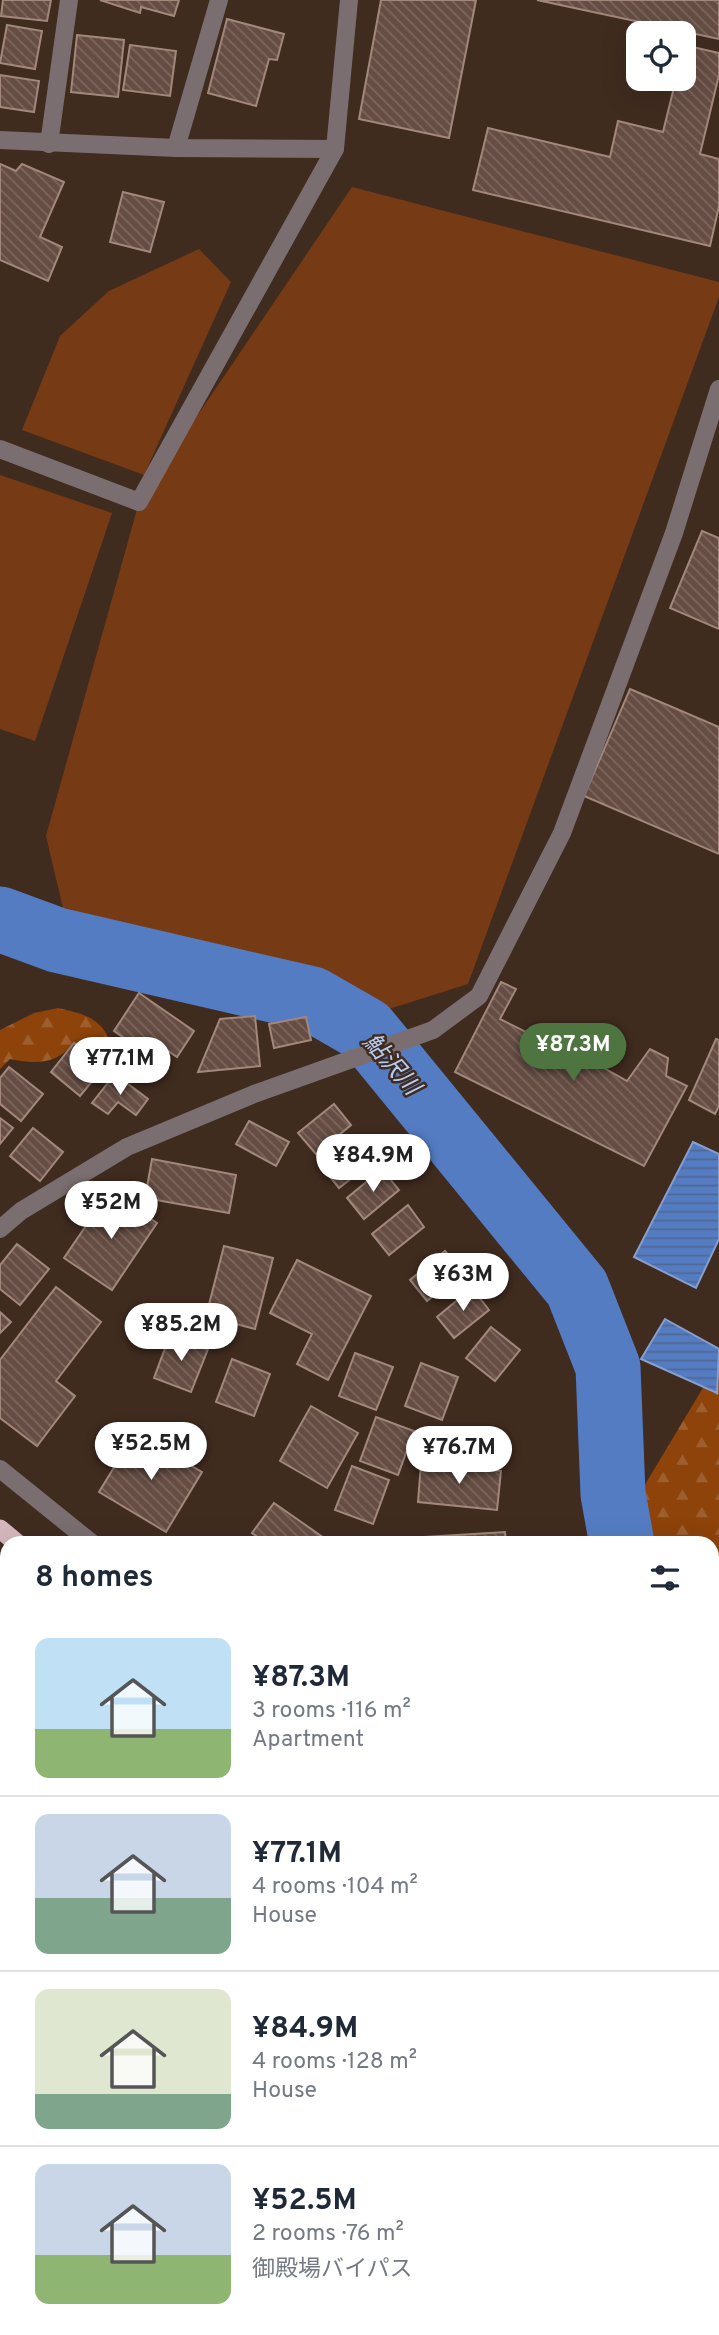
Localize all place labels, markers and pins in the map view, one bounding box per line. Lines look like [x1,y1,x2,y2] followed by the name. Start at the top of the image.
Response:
[516,1024,630,1083] pin: ¥87.3M
[63,1038,177,1097] pin: ¥77.1M
[316,1134,430,1194] pin: ¥84.9M
[70,1182,152,1241] pin: ¥52M
[422,1254,504,1313] pin: ¥63M
[124,1304,238,1363] pin: ¥85.2M
[94,1422,208,1482] pin: ¥52.5M
[402,1426,516,1486] pin: ¥76.7M

